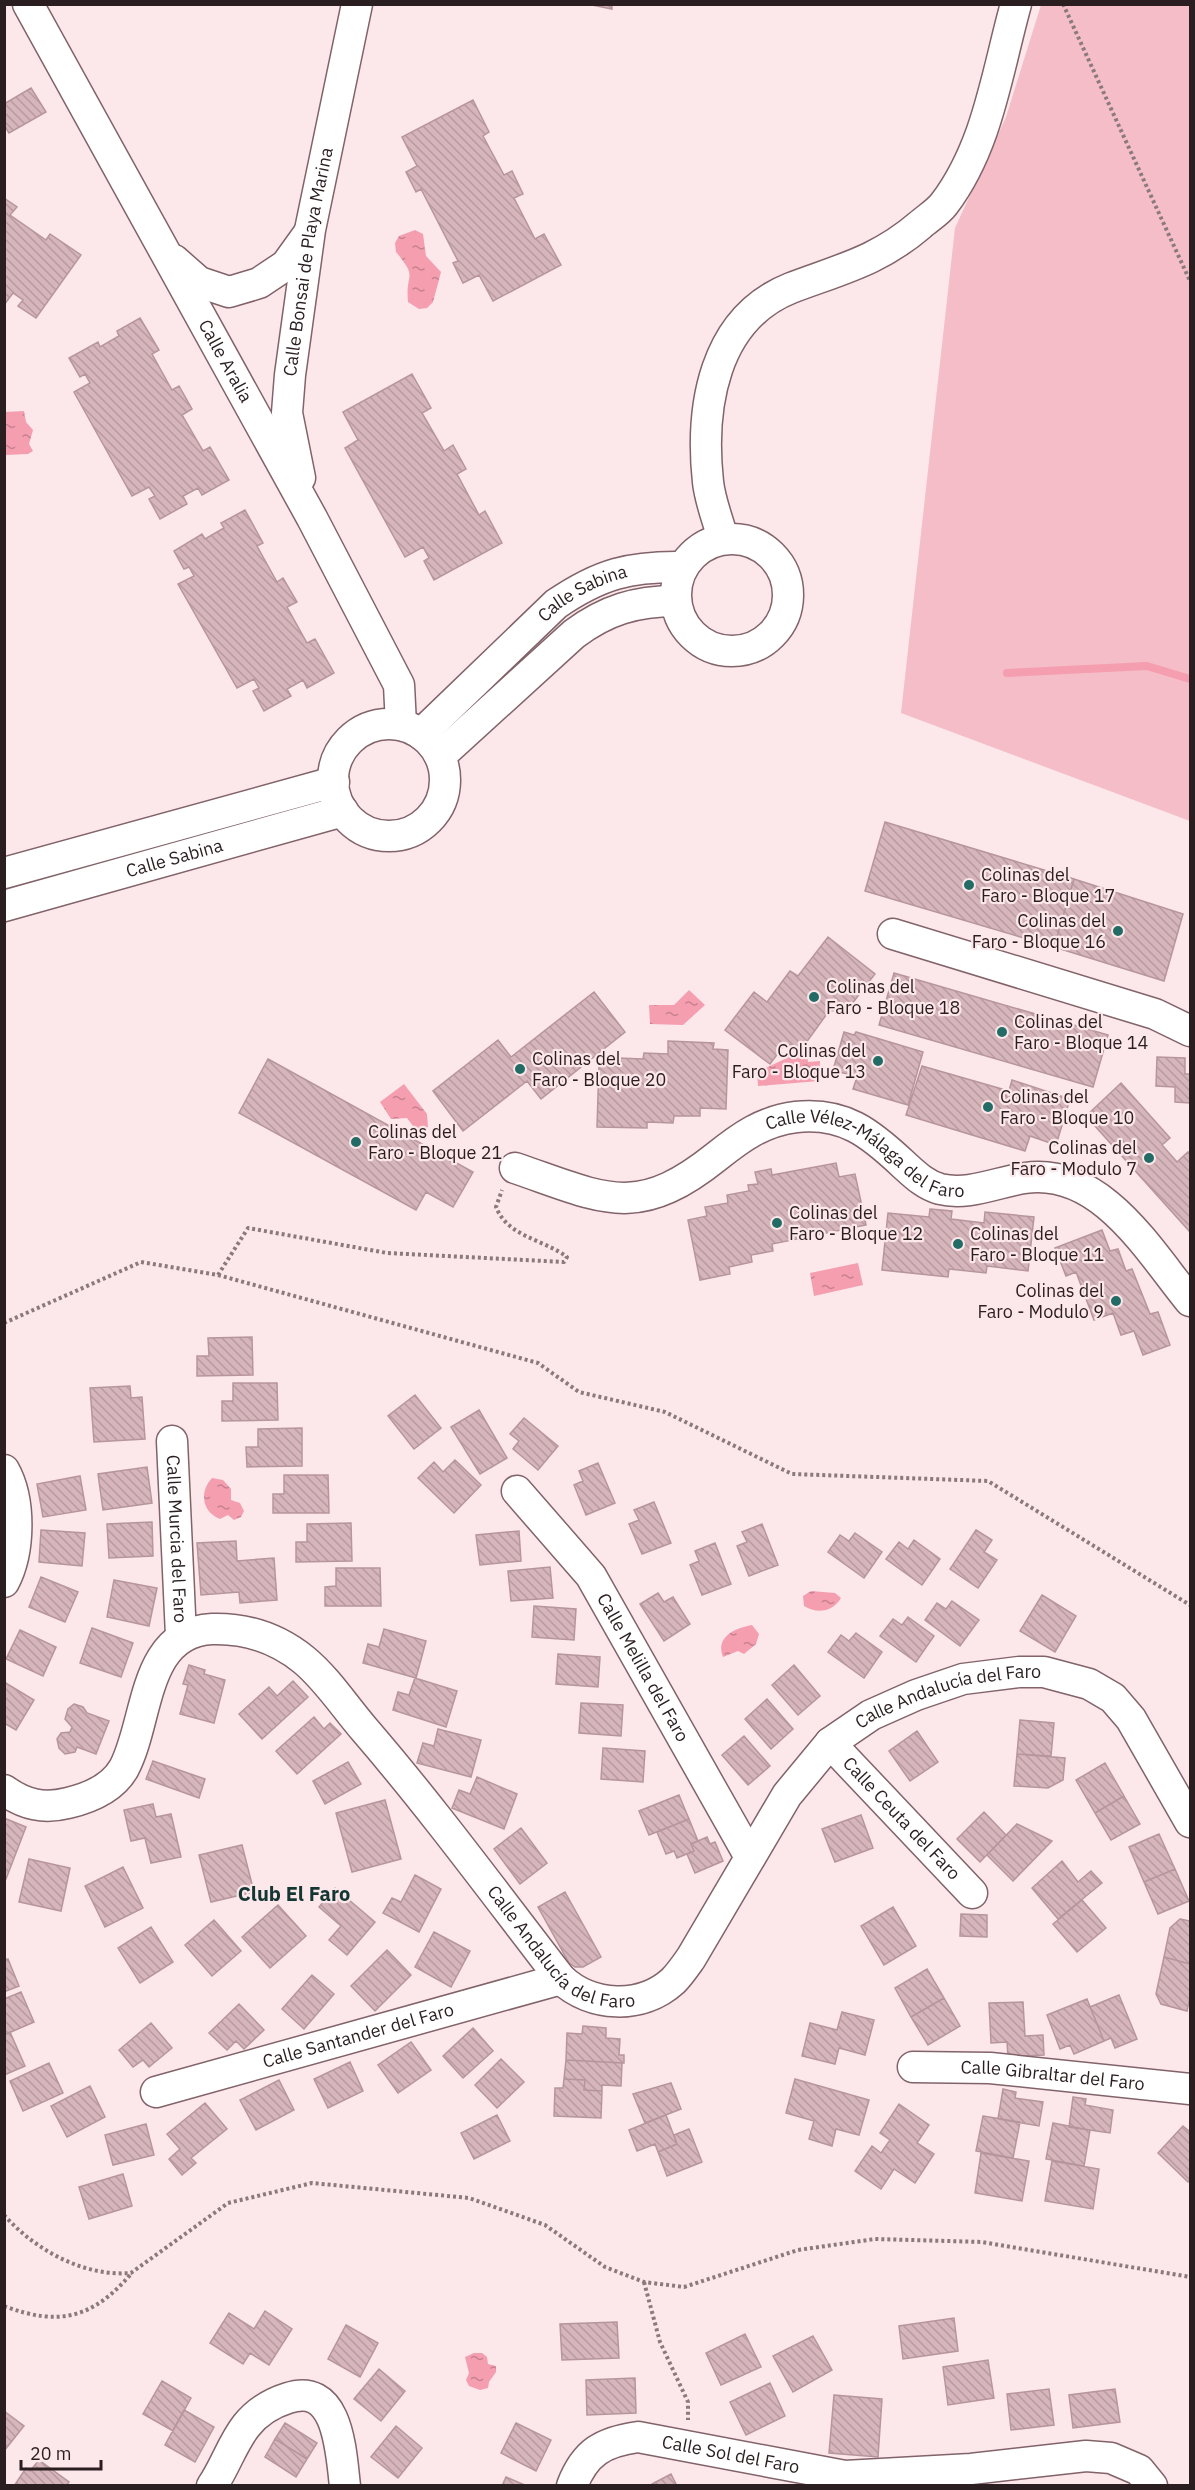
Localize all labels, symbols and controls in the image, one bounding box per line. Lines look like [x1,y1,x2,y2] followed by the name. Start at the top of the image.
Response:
[278,145,338,378] street label: Calle Bonsai de Playa Marina
[194,315,258,407] street label: Calle Aralia
[532,559,630,627] street label: Calle Sabina
[123,833,226,882] street label: Calle Sabina
[981,863,1115,907] place label: Colinas del Faro - Bloque 17
[962,878,976,892] marker: Colinas del Faro - Bloque 17
[972,909,1106,953] place label: Colinas del Faro - Bloque 16
[1111,924,1125,938] marker: Colinas del Faro - Bloque 16
[826,975,960,1019] place label: Colinas del Faro - Bloque 18
[807,990,821,1004] marker: Colinas del Faro - Bloque 18
[1014,1010,1149,1054] place label: Colinas del Faro - Bloque 14
[995,1025,1009,1039] marker: Colinas del Faro - Bloque 14
[732,1039,866,1083] place label: Colinas del Faro - Bloque 13
[532,1047,666,1091] place label: Colinas del Faro - Bloque 20
[871,1054,885,1068] marker: Colinas del Faro - Bloque 13
[513,1062,527,1076] marker: Colinas del Faro - Bloque 20
[1000,1085,1134,1129] place label: Colinas del Faro - Bloque 10
[981,1100,995,1114] marker: Colinas del Faro - Bloque 10
[762,1104,965,1202] street label: Calle Vélez-Málaga del Faro
[368,1120,502,1164] place label: Colinas del Faro - Bloque 21
[349,1135,363,1149] marker: Colinas del Faro - Bloque 21
[1010,1136,1137,1180] place label: Colinas del Faro - Modulo 7
[1142,1151,1156,1165] marker: Colinas del Faro - Modulo 7
[789,1201,923,1245] place label: Colinas del Faro - Bloque 12
[770,1216,784,1230] marker: Colinas del Faro - Bloque 12
[970,1222,1104,1266] place label: Colinas del Faro - Bloque 11
[951,1237,965,1251] marker: Colinas del Faro - Bloque 11
[977,1279,1104,1323] place label: Colinas del Faro - Modulo 9
[1109,1294,1123,1308] marker: Colinas del Faro - Modulo 9
[162,1454,192,1624] street label: Calle Murcia del Faro
[592,1589,694,1746] street label: Calle Melilla del Faro
[850,1660,1041,1734] street label: Calle Andalucía del Faro
[838,1752,966,1885] street label: Calle Ceuta del Faro
[238,1880,350,1907] district label: Club El Faro
[483,1881,636,2013] street label: Calle Andalucía del Faro
[260,1997,456,2073] street label: Calle Santander del Faro
[960,2056,1146,2095] street label: Calle Gibraltar del Faro
[660,2430,802,2478] street label: Calle Sol del Faro
[21,2433,100,2471] scale bar
[30,2442,72,2465] text: 20 m

